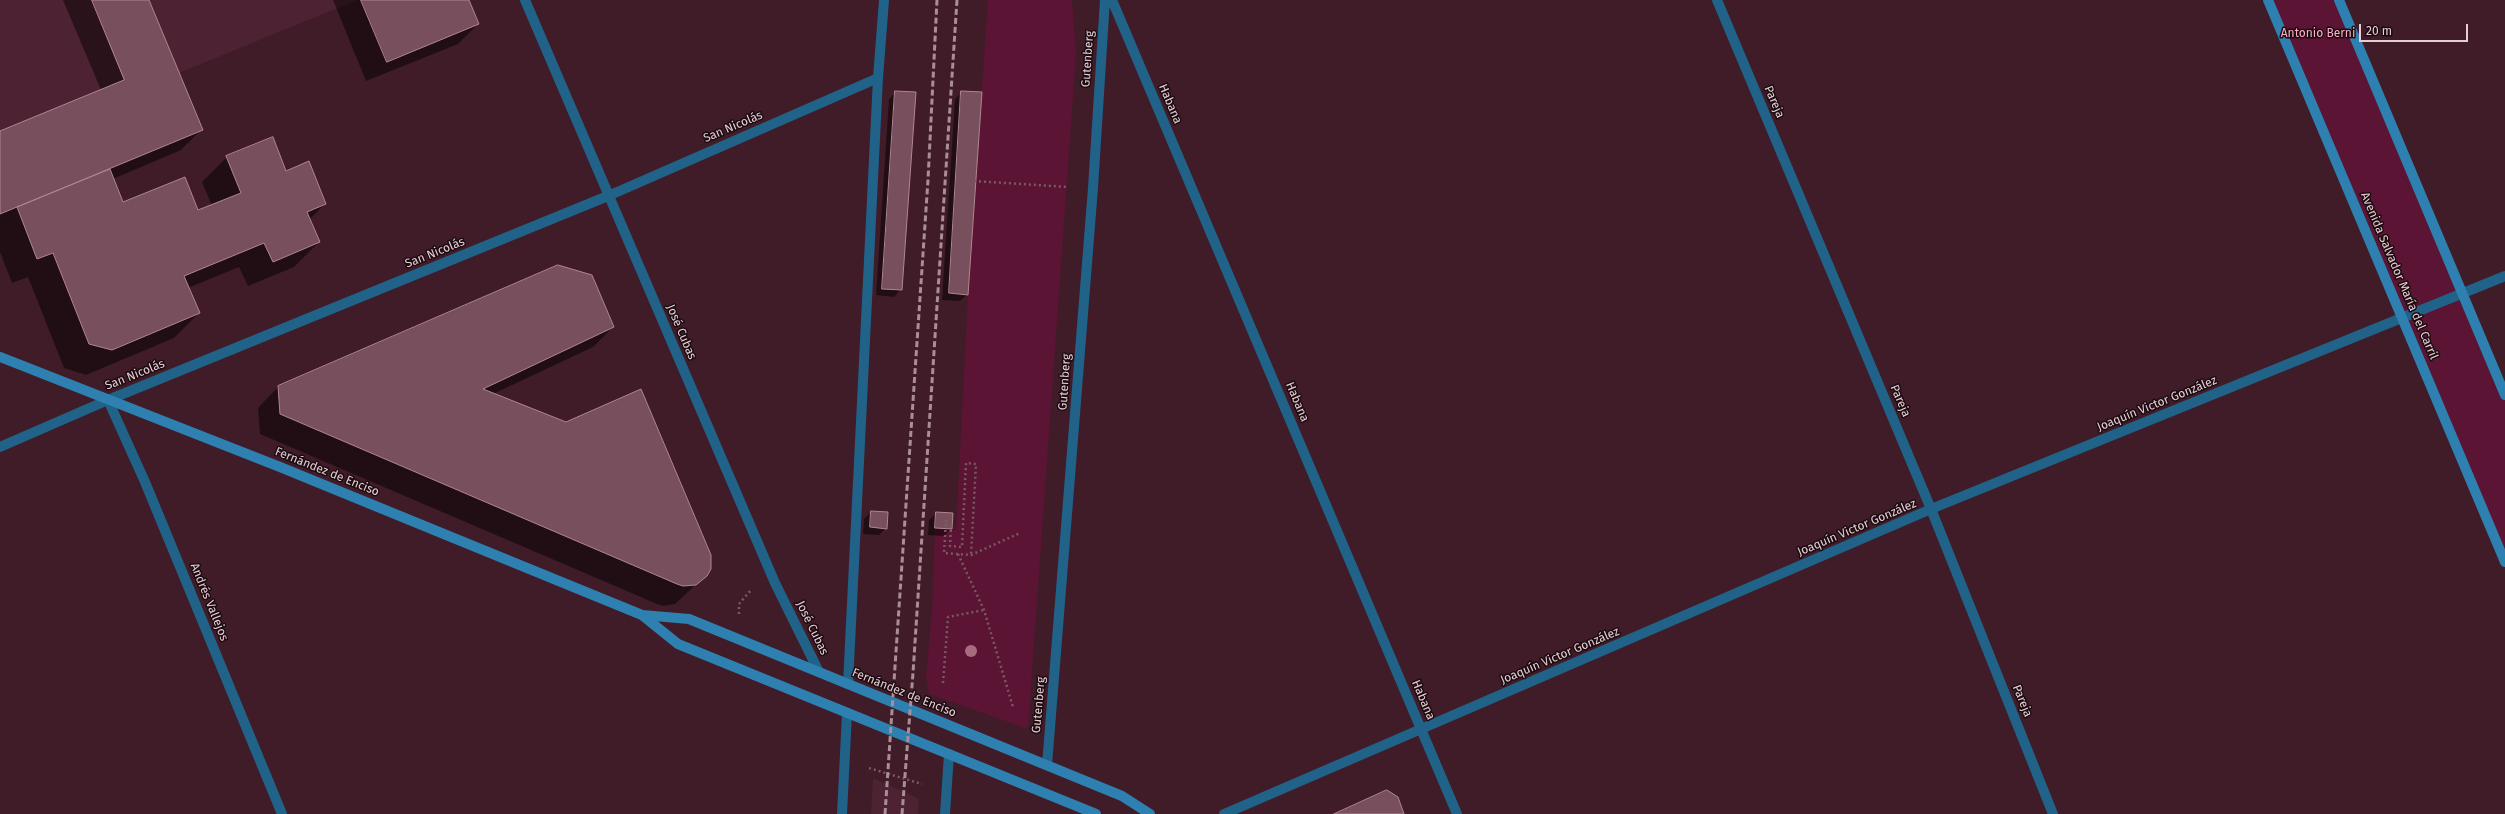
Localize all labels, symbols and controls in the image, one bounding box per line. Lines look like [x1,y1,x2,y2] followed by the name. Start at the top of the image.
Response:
[2361,16,2470,42] scale bar
[2366,24,2392,38] text: 20 m
[2281,27,2355,41] park label: Antonio Berni
[1079,30,1097,88] street label: Gutenberg
[1155,82,1185,126] street label: Habana
[1761,84,1787,120] street label: Pareja
[701,108,765,146] street label: San Nicolás
[2357,190,2441,362] street label: Avenida Salvador María del Carril
[403,235,467,271] street label: San Nicolás
[663,302,699,362] street label: José Cubas
[1056,353,1074,411] street label: Gutenberg
[103,357,167,393] street label: San Nicolás
[2095,373,2219,435] street label: Joaquín Victor González
[1282,380,1312,424] street label: Habana
[1887,383,1913,419] street label: Pareja
[273,444,381,500] street label: Fernández de Enciso
[1795,496,1919,560] street label: Joaquín Victor González
[187,561,231,643] street label: Andrés Vallejos
[793,599,831,657] street label: José Cubas
[1498,624,1622,688] street label: Joaquín Victor González
[850,665,958,721] street label: Fernández de Enciso
[1029,676,1049,734] street label: Gutenberg
[1408,678,1438,722] street label: Habana
[2009,683,2035,719] street label: Pareja

